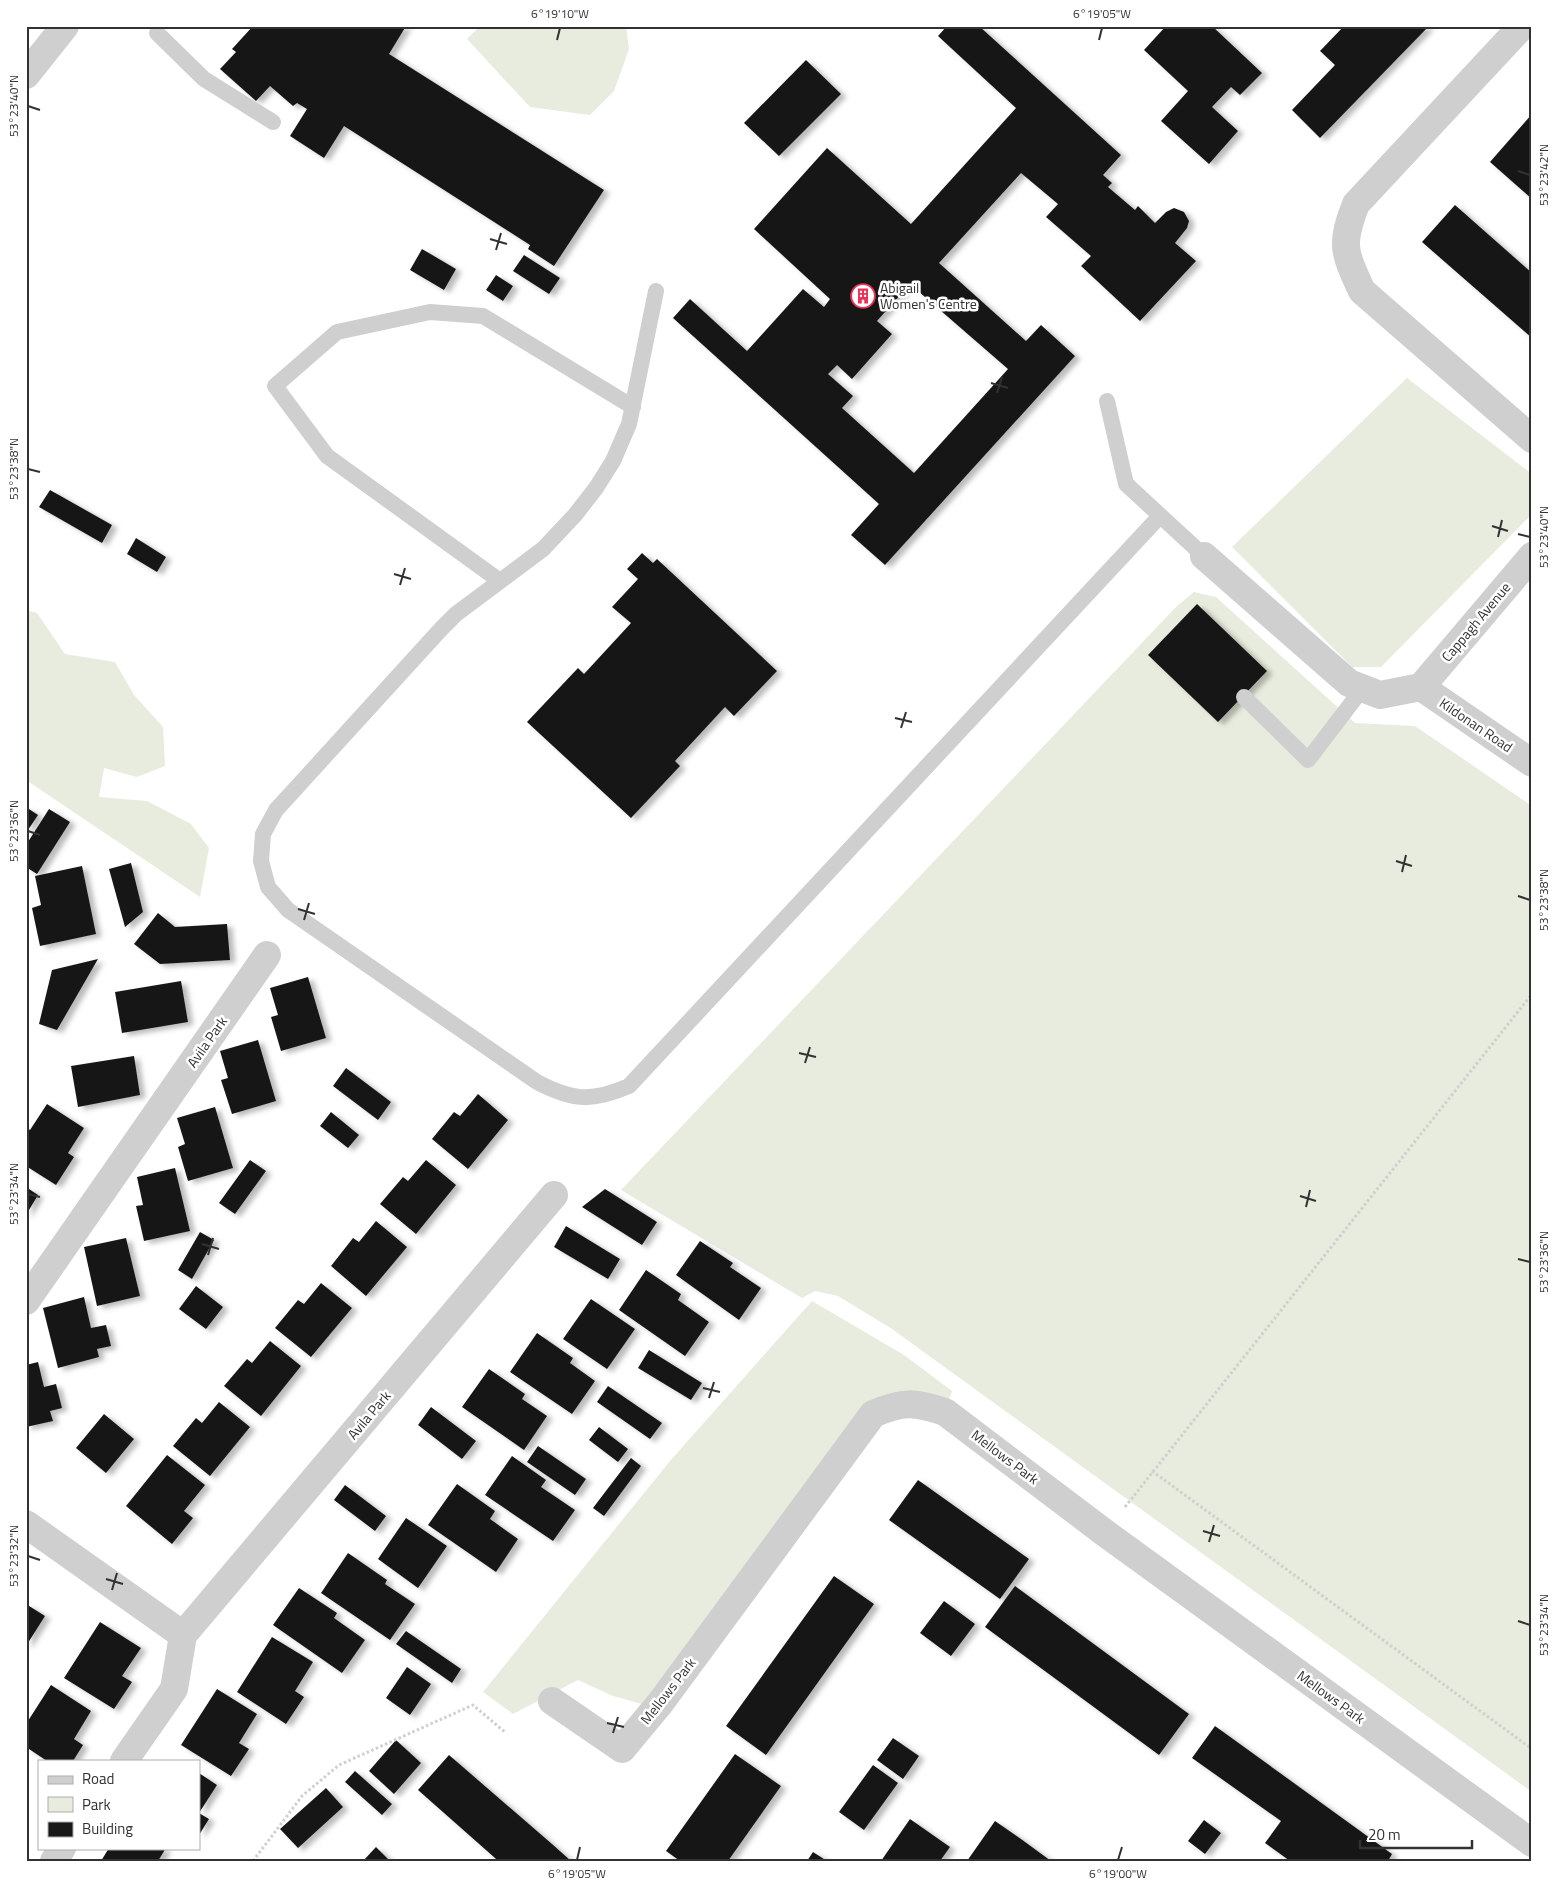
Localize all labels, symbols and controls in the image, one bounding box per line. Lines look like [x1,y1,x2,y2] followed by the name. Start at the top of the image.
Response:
[531,4,589,23] text: 6°19'10"W
[1073,4,1131,23] text: 6°19'05"W
[4,75,23,137] text: 53°23'40"N
[1534,144,1553,206] text: 53°23'42"N
[880,277,977,314] place label: Abigail Women's Centre
[850,283,876,309] building icon: Abigail Women's Centre
[4,438,23,500] text: 53°23'38"N
[1534,506,1553,568] text: 53°23'40"N
[1436,577,1515,666] street label: Cappagh Avenue
[1435,692,1517,757] street label: Kildonan Road
[4,800,23,862] text: 53°23'36"N
[1534,869,1553,931] text: 53°23'38"N
[181,1012,232,1072] street label: Avila Park
[4,1163,23,1225] text: 53°23'34"N
[1534,1231,1553,1293] text: 53°23'36"N
[342,1385,395,1444] street label: Avila Park
[967,1424,1044,1489] street label: Mellows Park
[4,1525,23,1587] text: 53°23'32"N
[1534,1594,1553,1656] text: 53°23'34"N
[635,1653,701,1729] street label: Mellows Park
[1293,1665,1370,1729] street label: Mellows Park
[38,1760,200,1850] legend
[82,1767,114,1790] text: Road
[82,1793,111,1816] text: Park
[82,1817,133,1840] text: Building
[1360,1817,1473,1849] scale bar
[1368,1823,1401,1846] text: 20 m
[548,1864,606,1883] text: 6°19'05"W
[1089,1864,1147,1883] text: 6°19'00"W

